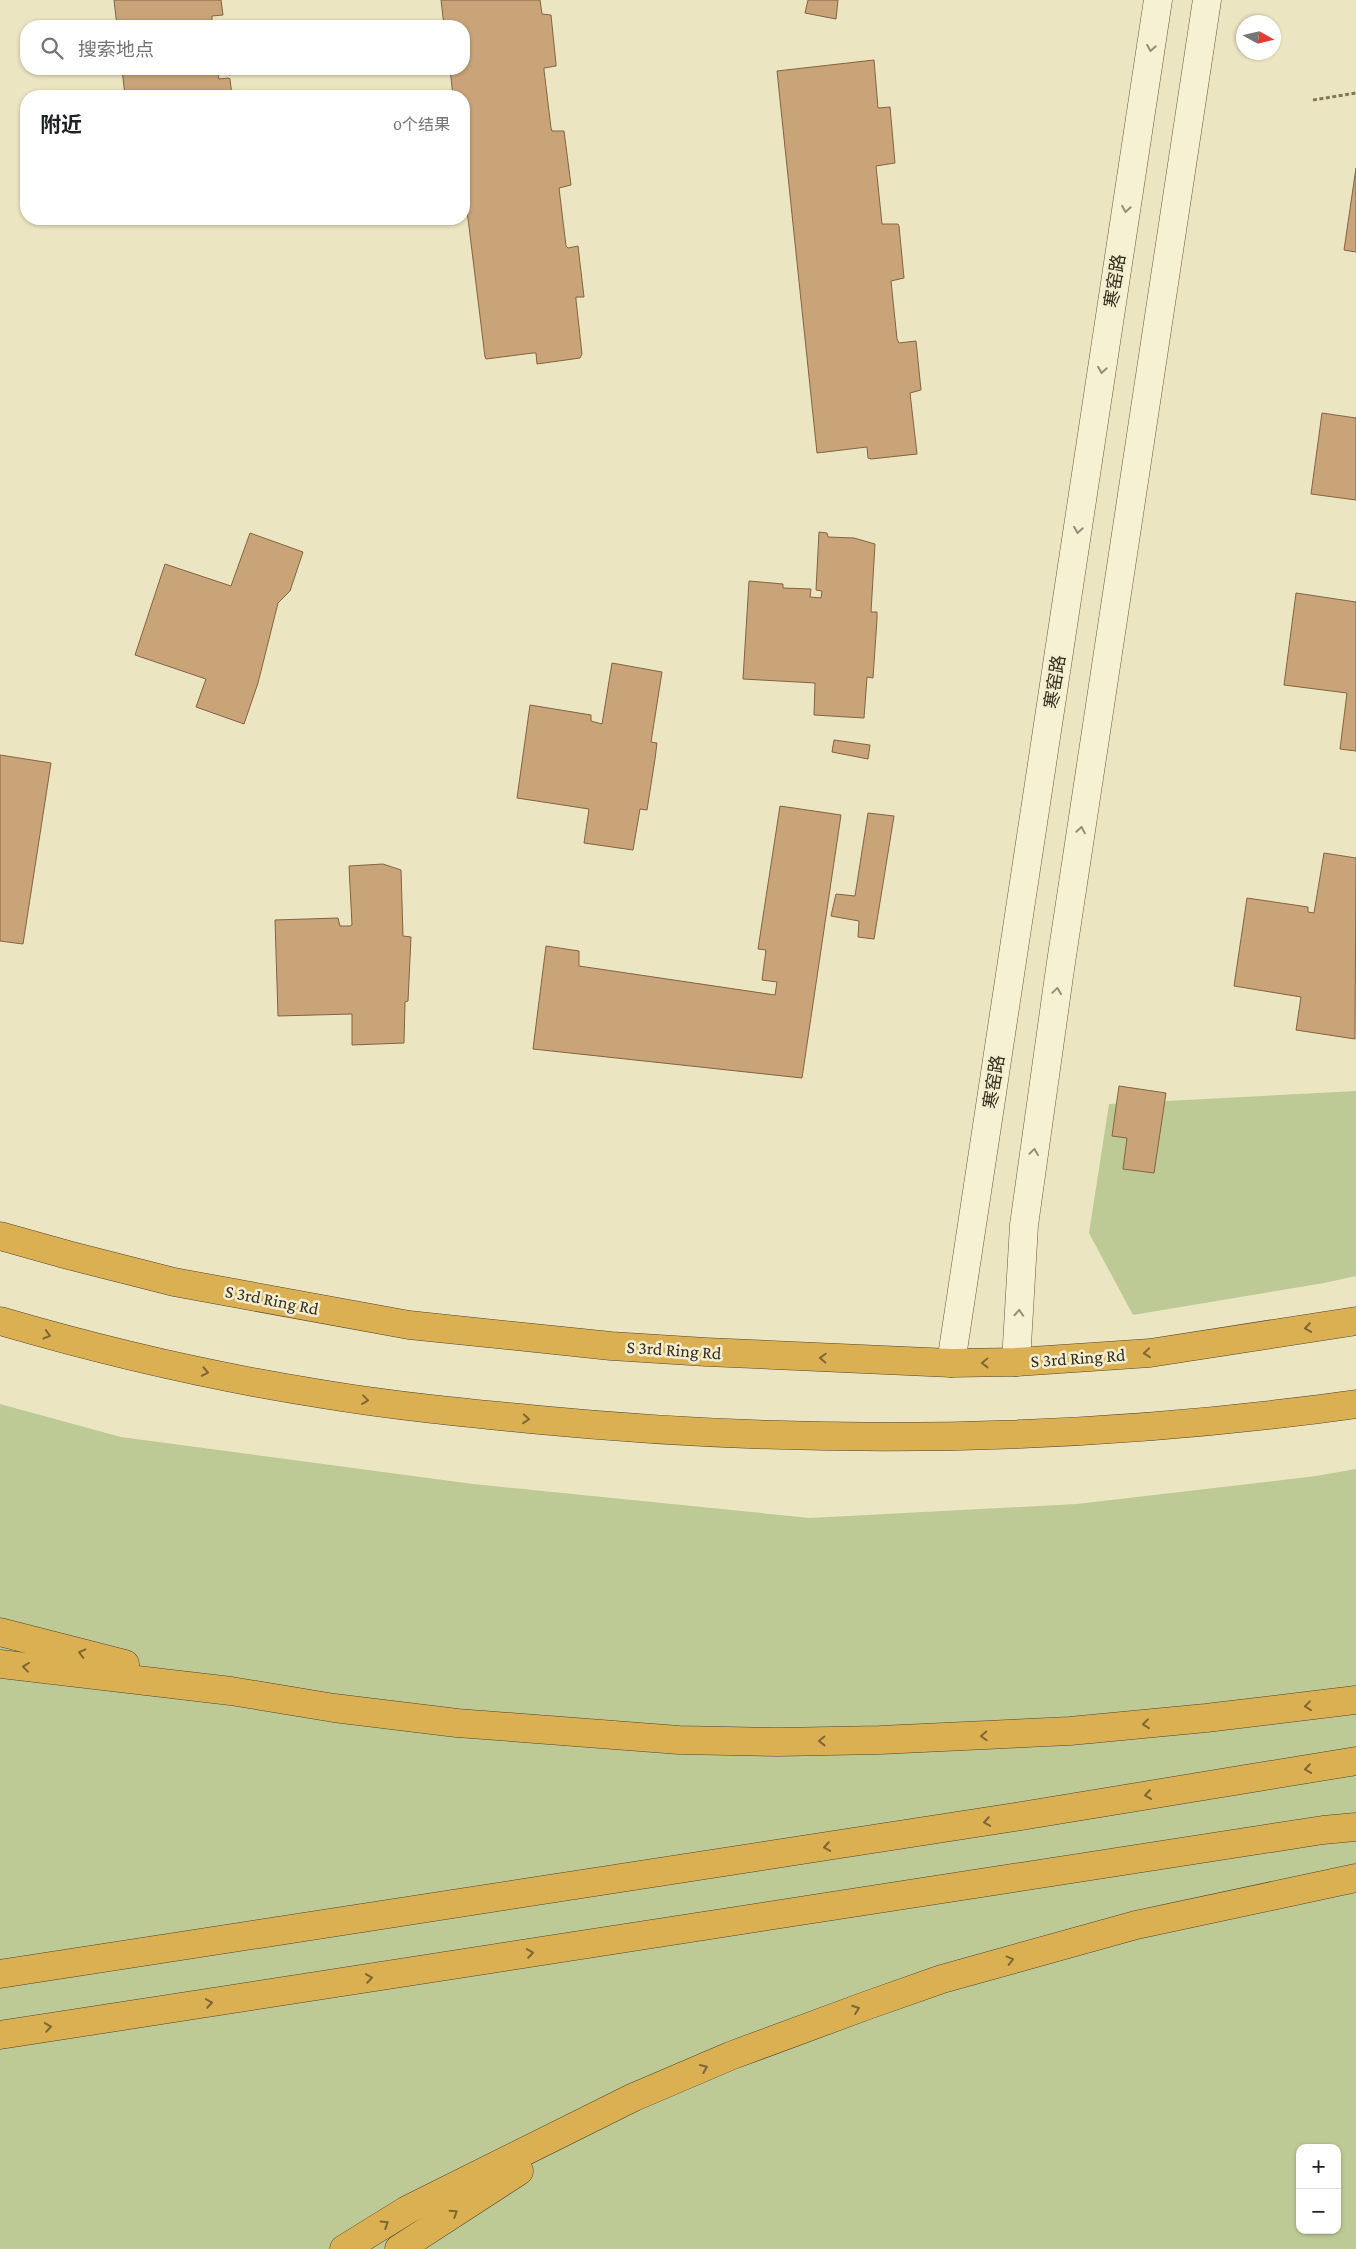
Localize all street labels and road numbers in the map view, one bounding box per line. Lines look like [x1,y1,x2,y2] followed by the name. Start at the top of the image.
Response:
[1101,253,1129,309] street label: 寒窑路
[1041,654,1069,710] street label: 寒窑路
[980,1054,1008,1110] street label: 寒窑路
[224,1281,321,1319] street label: S 3rd Ring Rd
[626,1337,723,1363] street label: S 3rd Ring Rd
[1030,1345,1127,1371] street label: S 3rd Ring Rd

